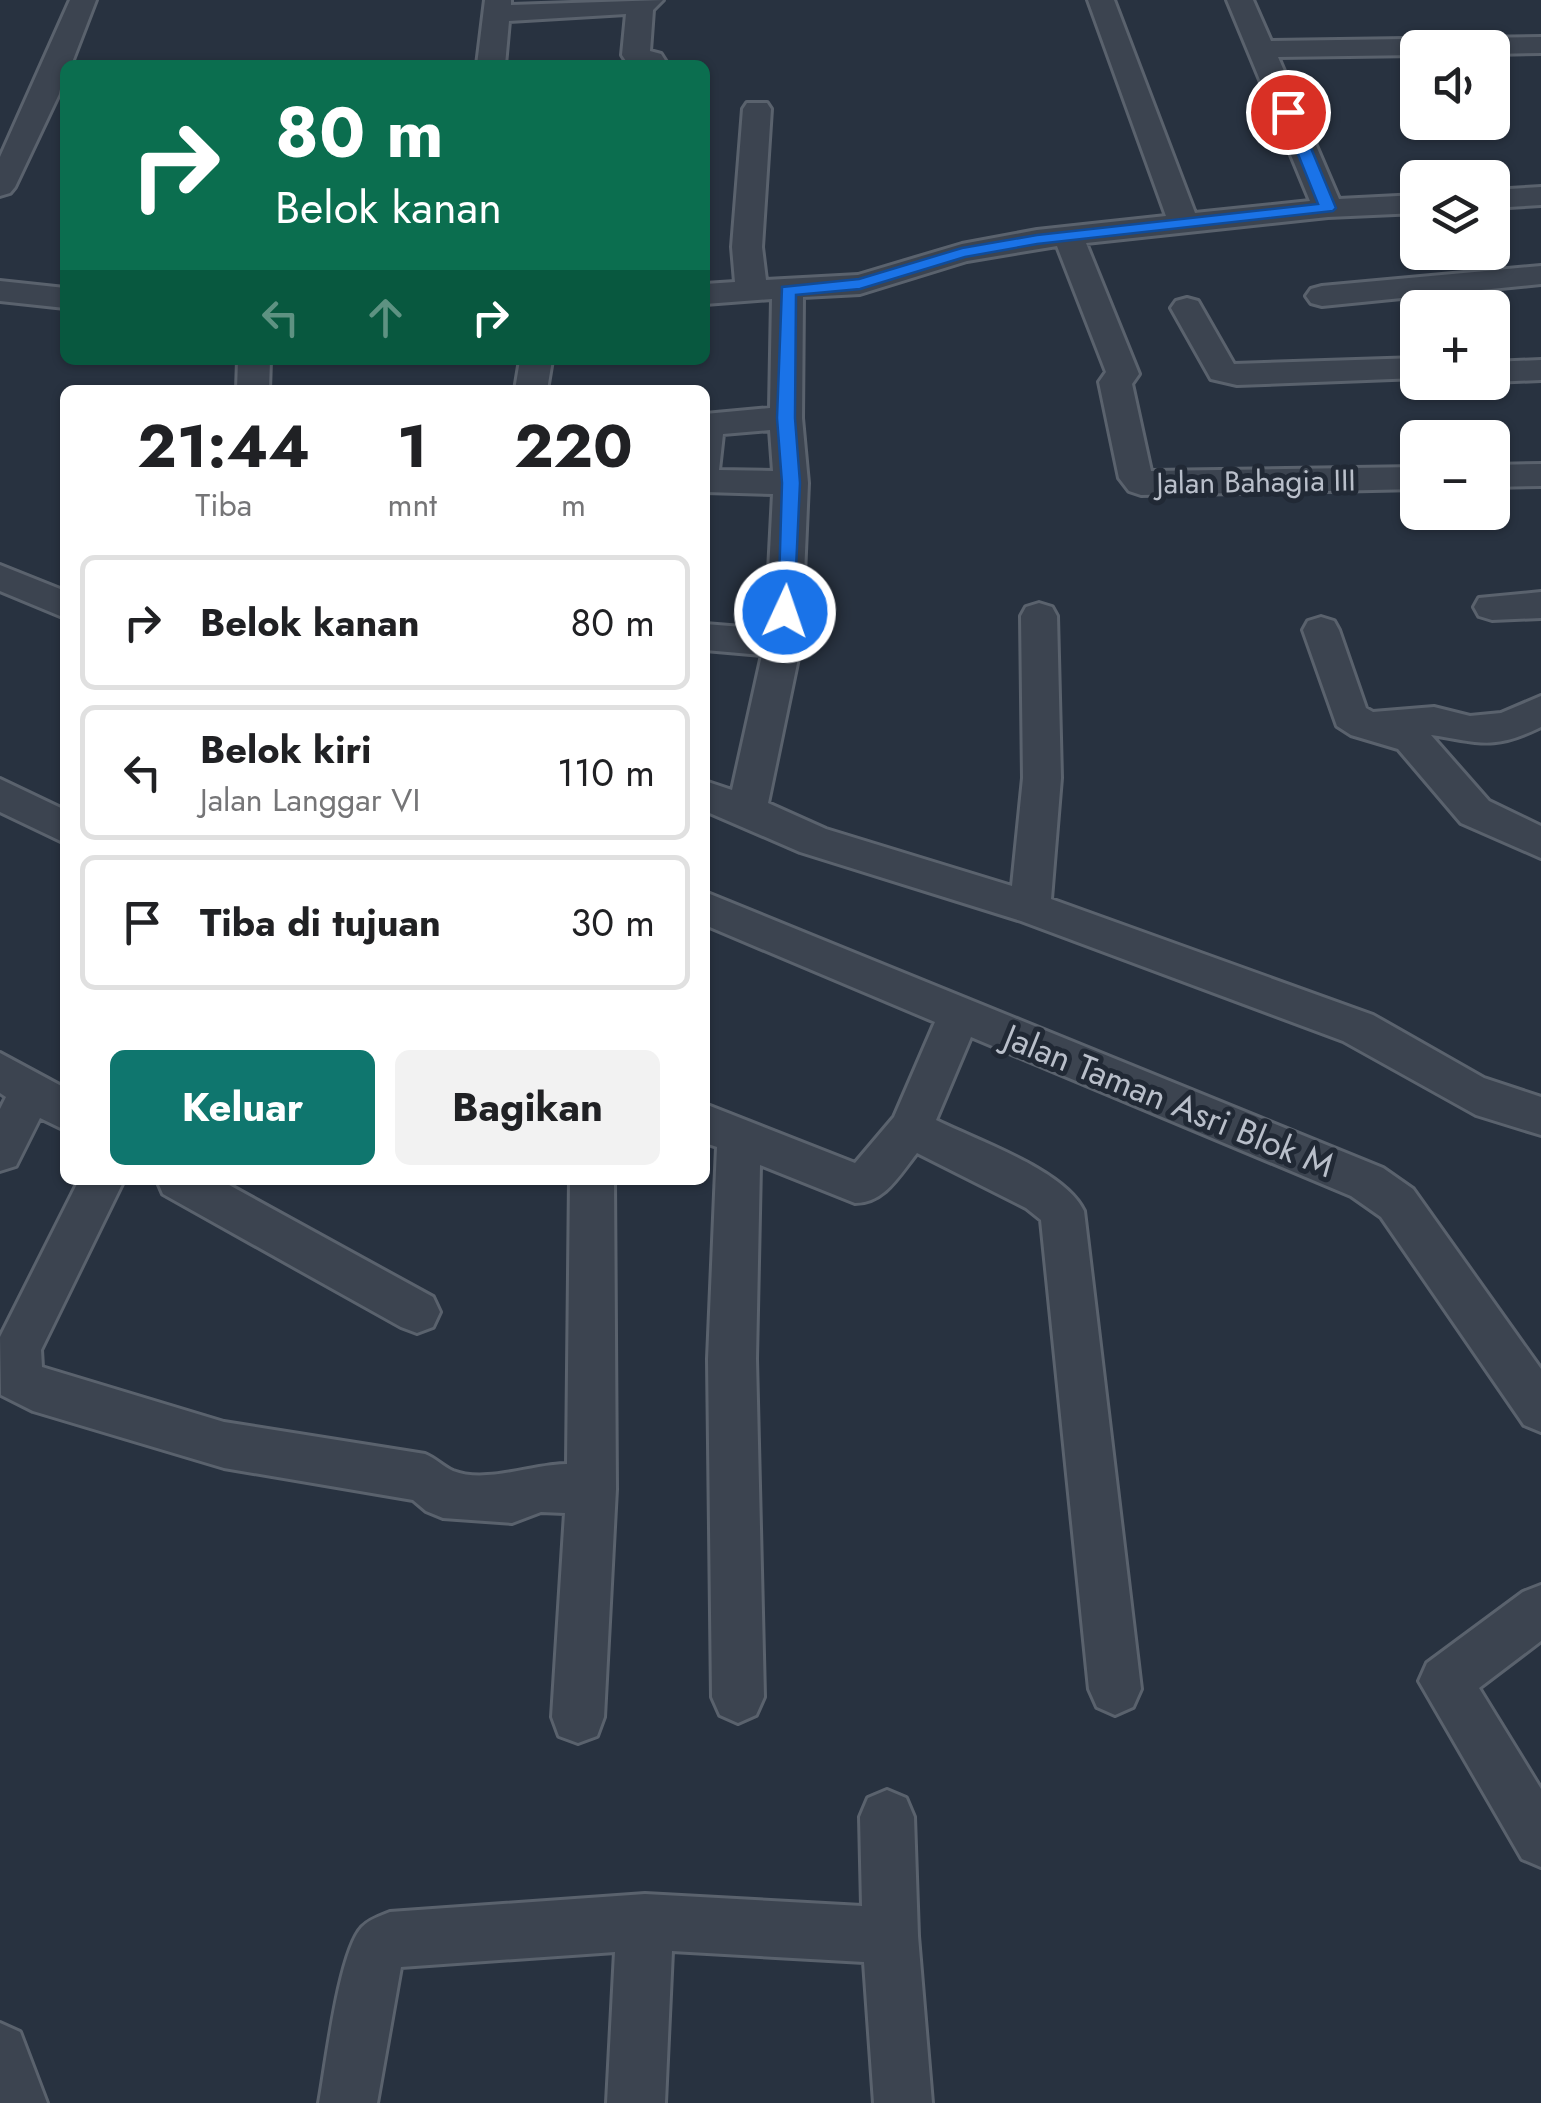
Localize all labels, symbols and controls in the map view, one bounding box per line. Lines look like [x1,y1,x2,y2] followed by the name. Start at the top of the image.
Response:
[1400,30,1510,530] map controls
[1400,30,1510,140] button: sound
[1246,70,1331,155] pin
[275,82,444,183] text: 80 m
[1261,85,1316,140] icon: arrive
[110,100,240,230] icon: right
[1400,160,1510,270] button: layers
[275,175,502,240] text: Belok kanan
[253,290,308,345] icon: left
[358,290,413,345] icon: ahead
[463,290,518,345] icon: right
[1400,290,1510,400] button: +
[137,403,310,490] text: 21:44
[397,403,428,490] text: 1
[514,403,633,490] text: 220
[1400,420,1510,530] button: −
[1152,458,1356,505] street label: Jalan Bahagia III
[195,482,252,528] text: Tiba
[388,482,437,528] text: mnt
[561,482,586,528] text: m
[733,560,837,664] position arrow
[115,595,170,650] icon: right
[200,595,420,650] text: Belok kanan
[570,595,655,650] text: 80 m
[200,722,372,777] text: Belok kiri
[115,745,170,800] icon: left
[557,745,655,800] text: 110 m
[200,777,420,823] text: Jalan Langgar VI
[115,895,170,950] icon: arrive
[200,895,441,950] text: Tiba di tujuan
[570,895,655,950] text: 30 m
[993,1011,1341,1190] street label: Jalan Taman Asri Blok M
[110,1050,375,1165] button: Keluar
[395,1050,660,1165] button: Bagikan

